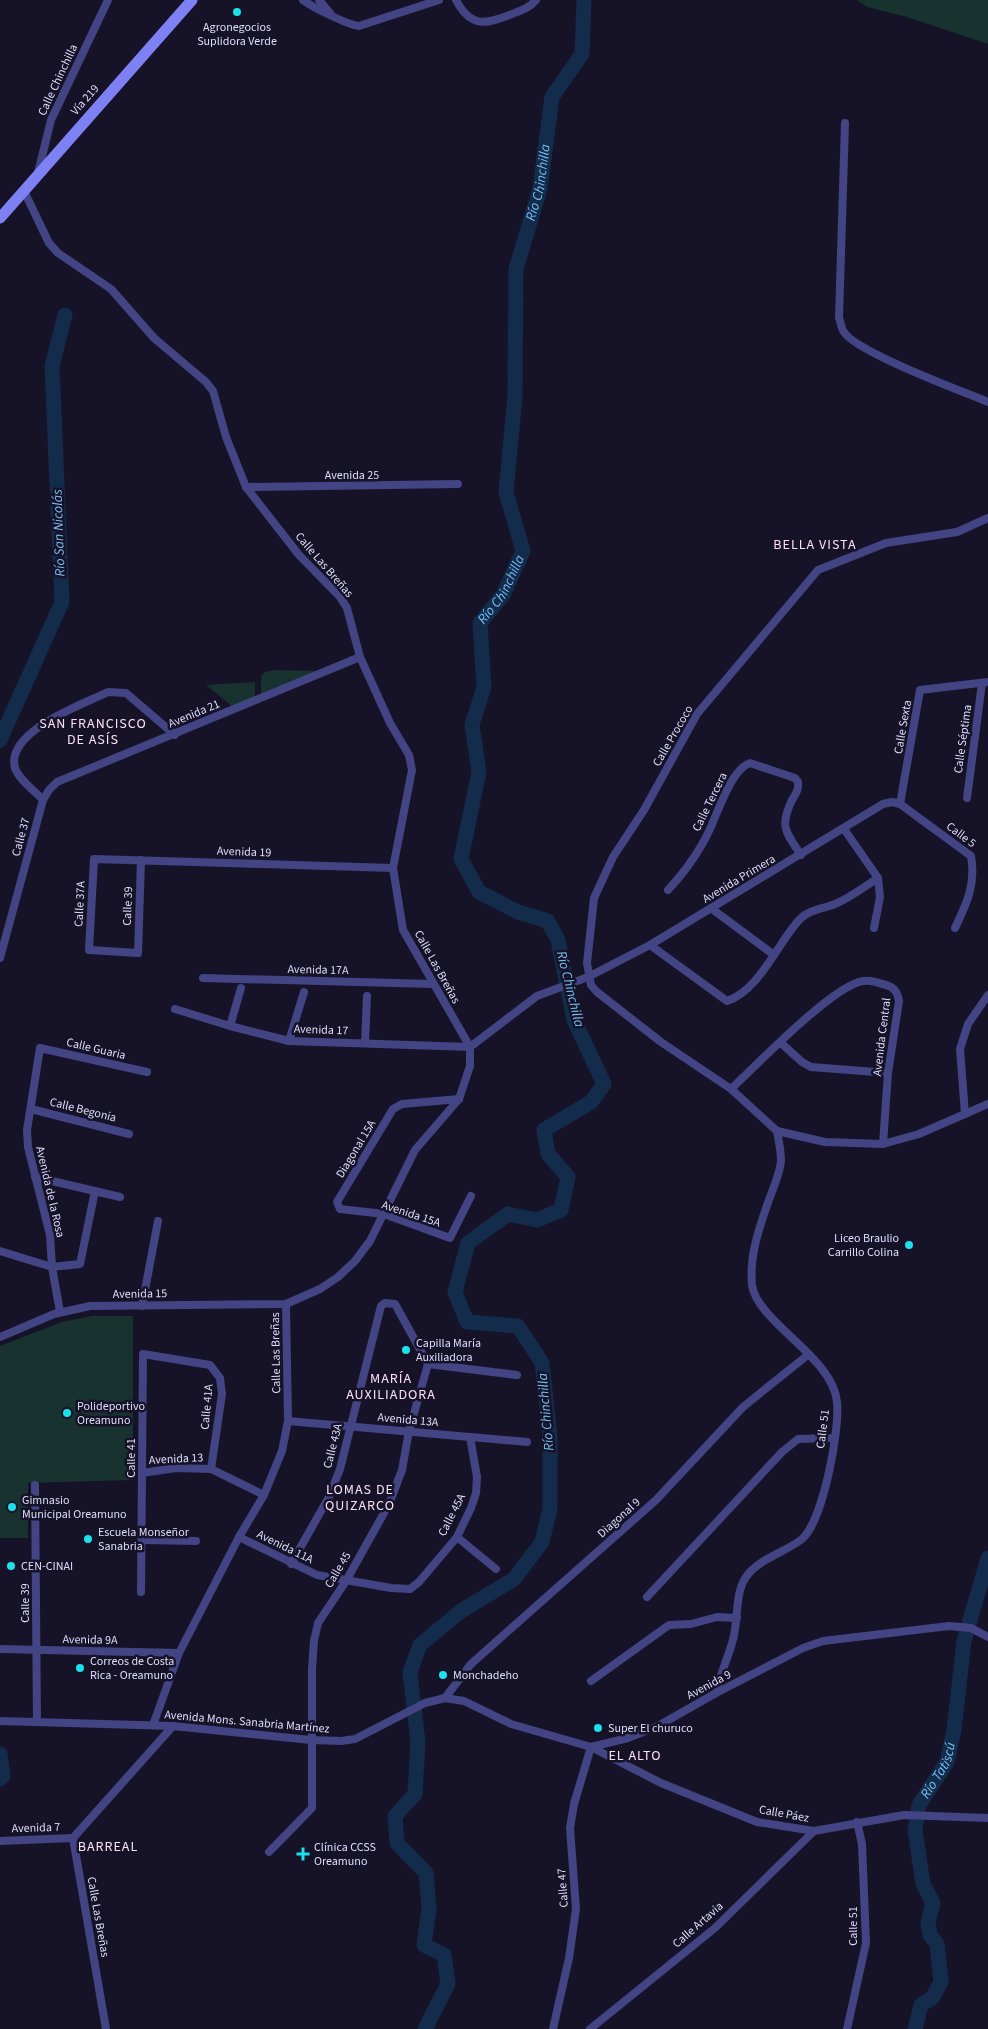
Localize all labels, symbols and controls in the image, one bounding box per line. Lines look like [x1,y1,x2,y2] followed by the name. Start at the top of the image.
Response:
[231,6,243,18] marker: Agronegocios Suplidora Verde
[197,19,277,50] place label: Agronegocios Suplidora Verde
[34,41,82,119] street label: Calle Chinchilla
[67,81,103,119] street label: Vía 219
[521,143,556,223] water label: Río Chinchilla
[325,467,379,484] street label: Avenida 25
[47,489,71,577] water label: Río San Nicolás
[291,529,357,601] street label: Calle Las Breñas
[773,535,857,555] district label: BELLA VISTA
[473,551,530,629] water label: Río Chinchilla
[166,696,222,732] street label: Avenida 21
[890,699,916,755] street label: Calle Sexta
[649,702,697,770] street label: Calle Prococo
[950,704,976,774] street label: Calle Séptima
[39,714,147,750] district label: SAN FRANCISCO DE ASÍS
[688,769,732,835] street label: Calle Tercera
[8,816,34,858] street label: Calle 37
[943,818,979,852] street label: Calle 5
[216,843,272,861] street label: Avenida 19
[699,851,779,907] street label: Avenida Primera
[70,880,90,927] street label: Calle 37A
[119,886,137,926] street label: Calle 39
[410,927,464,1007] street label: Calle Las Breñas
[551,949,589,1030] water label: Río Chinchilla
[287,961,349,979] street label: Avenida 17A
[869,997,895,1077] street label: Avenida Central
[293,1021,349,1039] street label: Avenida 17
[65,1034,127,1064] street label: Calle Guaria
[48,1094,118,1126] street label: Calle Begonia
[332,1116,380,1181] street label: Diagonal 15A
[31,1145,69,1239] street label: Avenida de la Rosa
[379,1196,443,1232] street label: Avenida 15A
[828,1230,899,1261] place label: Liceo Braulio Carrillo Colina
[903,1239,915,1251] marker: Liceo Braulio Carrillo Colina
[113,1285,167,1303] street label: Avenida 15
[267,1312,285,1394] street label: Calle Las Breñas
[416,1335,481,1366] place label: Capilla María Auxiliadora
[400,1344,412,1356] marker: Capilla María Auxiliadora
[346,1369,436,1405] district label: MARÍA AUXILIADORA
[533,1372,559,1452] water label: Río Chinchilla
[197,1383,218,1431] street label: Calle 41A
[77,1398,145,1429] place label: Polideportivo Oreamuno
[61,1407,73,1419] marker: Polideportivo Oreamuno
[812,1408,834,1450] street label: Calle 51
[377,1409,440,1431] street label: Avenida 13A
[319,1421,347,1470] street label: Calle 43A
[123,1438,140,1478] street label: Calle 41
[148,1449,204,1469] street label: Avenida 13
[325,1480,395,1516] district label: LOMAS DE QUIZARCO
[434,1490,470,1539] street label: Calle 45A
[22,1492,127,1523] place label: Gimnasio Municipal Oreamuno
[594,1494,644,1542] street label: Diagonal 9
[6,1501,18,1513] marker: Gimnasio Municipal Oreamuno
[98,1524,190,1555] place label: Escuela Monseñor Sanabria
[254,1526,317,1568] street label: Avenida 11A
[82,1533,94,1545] marker: Escuela Monseñor Sanabria
[321,1549,355,1591] street label: Calle 45
[21,1558,73,1575] place label: CEN-CINAI
[5,1560,17,1572] marker: CEN-CINAI
[17,1583,34,1623] street label: Calle 39
[62,1631,118,1649] street label: Avenida 9A
[90,1653,174,1684] place label: Correos de Costa Rica - Oreamuno
[74,1662,86,1674] marker: Correos de Costa Rica - Oreamuno
[684,1666,734,1704] street label: Avenida 9
[453,1667,519,1684] place label: Monchadeho
[437,1669,449,1681] marker: Monchadeho
[164,1706,330,1738] street label: Avenida Mons. Sanabria Martínez
[608,1720,693,1737] place label: Super El churuco
[592,1722,604,1734] marker: Super El churuco
[916,1741,961,1803] water label: Río Tatiscú
[608,1746,662,1766] district label: EL ALTO
[758,1801,810,1827] street label: Calle Páez
[11,1819,61,1837] street label: Avenida 7
[78,1837,138,1857] district label: BARREAL
[314,1839,376,1870] place label: Clínica CCSS Oreamuno
[296,1847,310,1861] marker: Clínica CCSS Oreamuno
[553,1868,573,1908] street label: Calle 47
[83,1875,113,1959] street label: Calle Las Breñas
[669,1898,727,1952] street label: Calle Artavia
[845,1906,862,1946] street label: Calle 51

